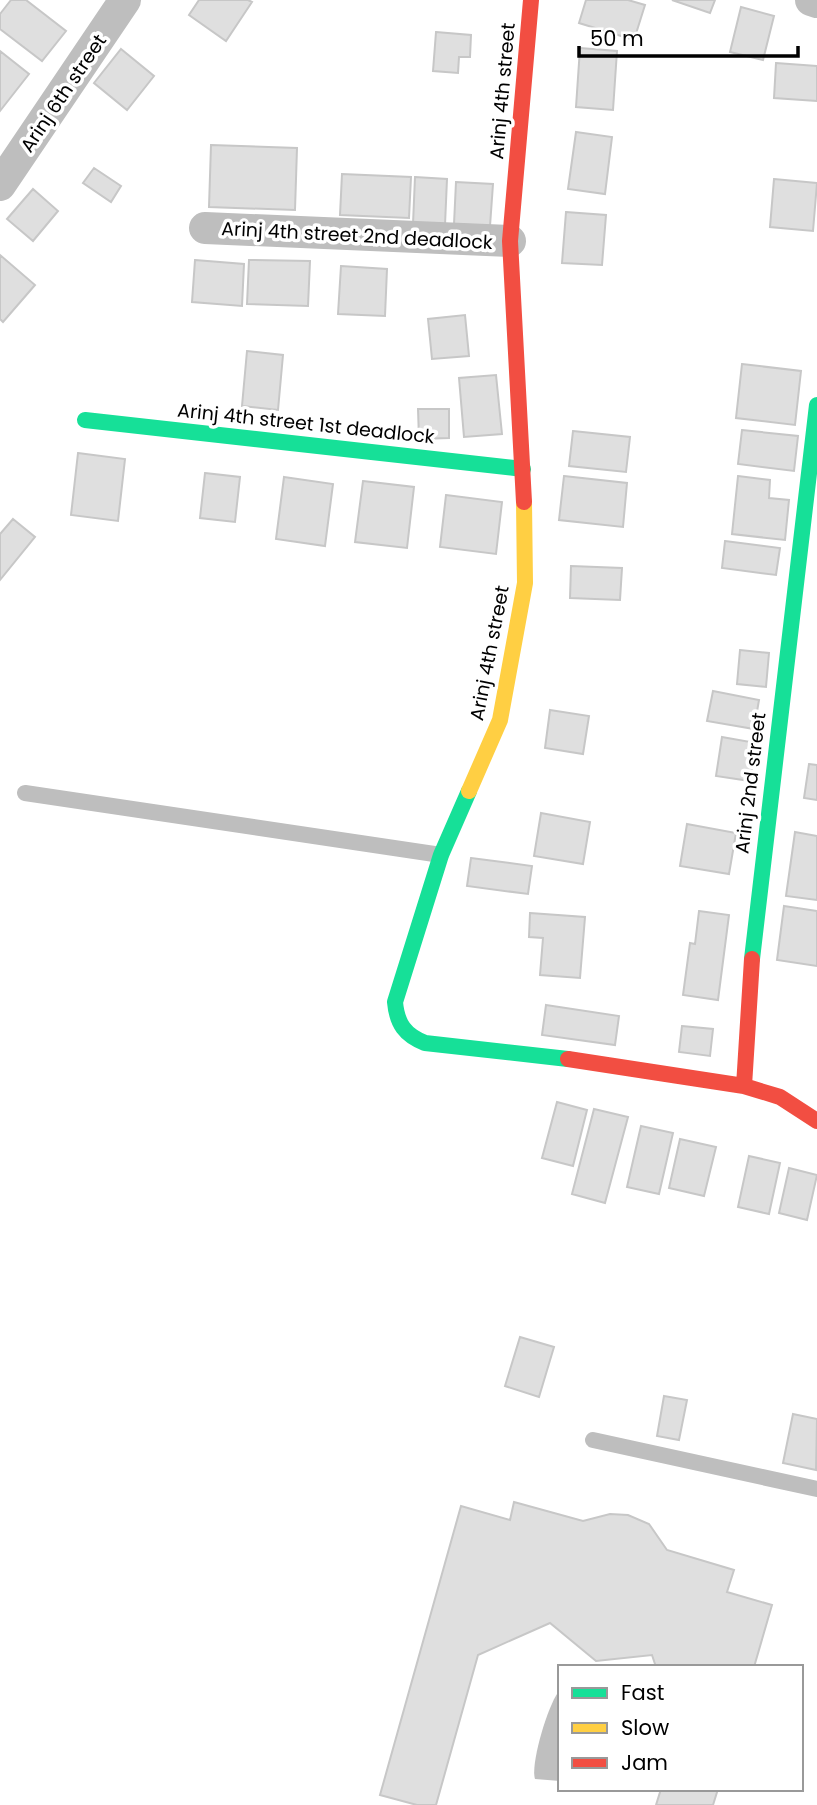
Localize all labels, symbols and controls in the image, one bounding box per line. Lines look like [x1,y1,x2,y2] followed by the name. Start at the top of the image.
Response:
[579,14,798,58] scale bar
[483,22,522,160] street label: Arinj 4th street
[590,24,644,53] text: 50 m
[14,29,113,158] street label: Arinj 6th street
[221,215,493,256] street label: Arinj 4th street 2nd deadlock
[176,397,436,450] street label: Arinj 4th street 1st deadlock
[463,583,516,723] street label: Arinj 4th street
[728,711,773,855] street label: Arinj 2nd street
[558,1665,803,1791] legend
[621,1678,664,1707] text: Fast
[621,1713,669,1742] text: Slow
[621,1748,668,1777] text: Jam

